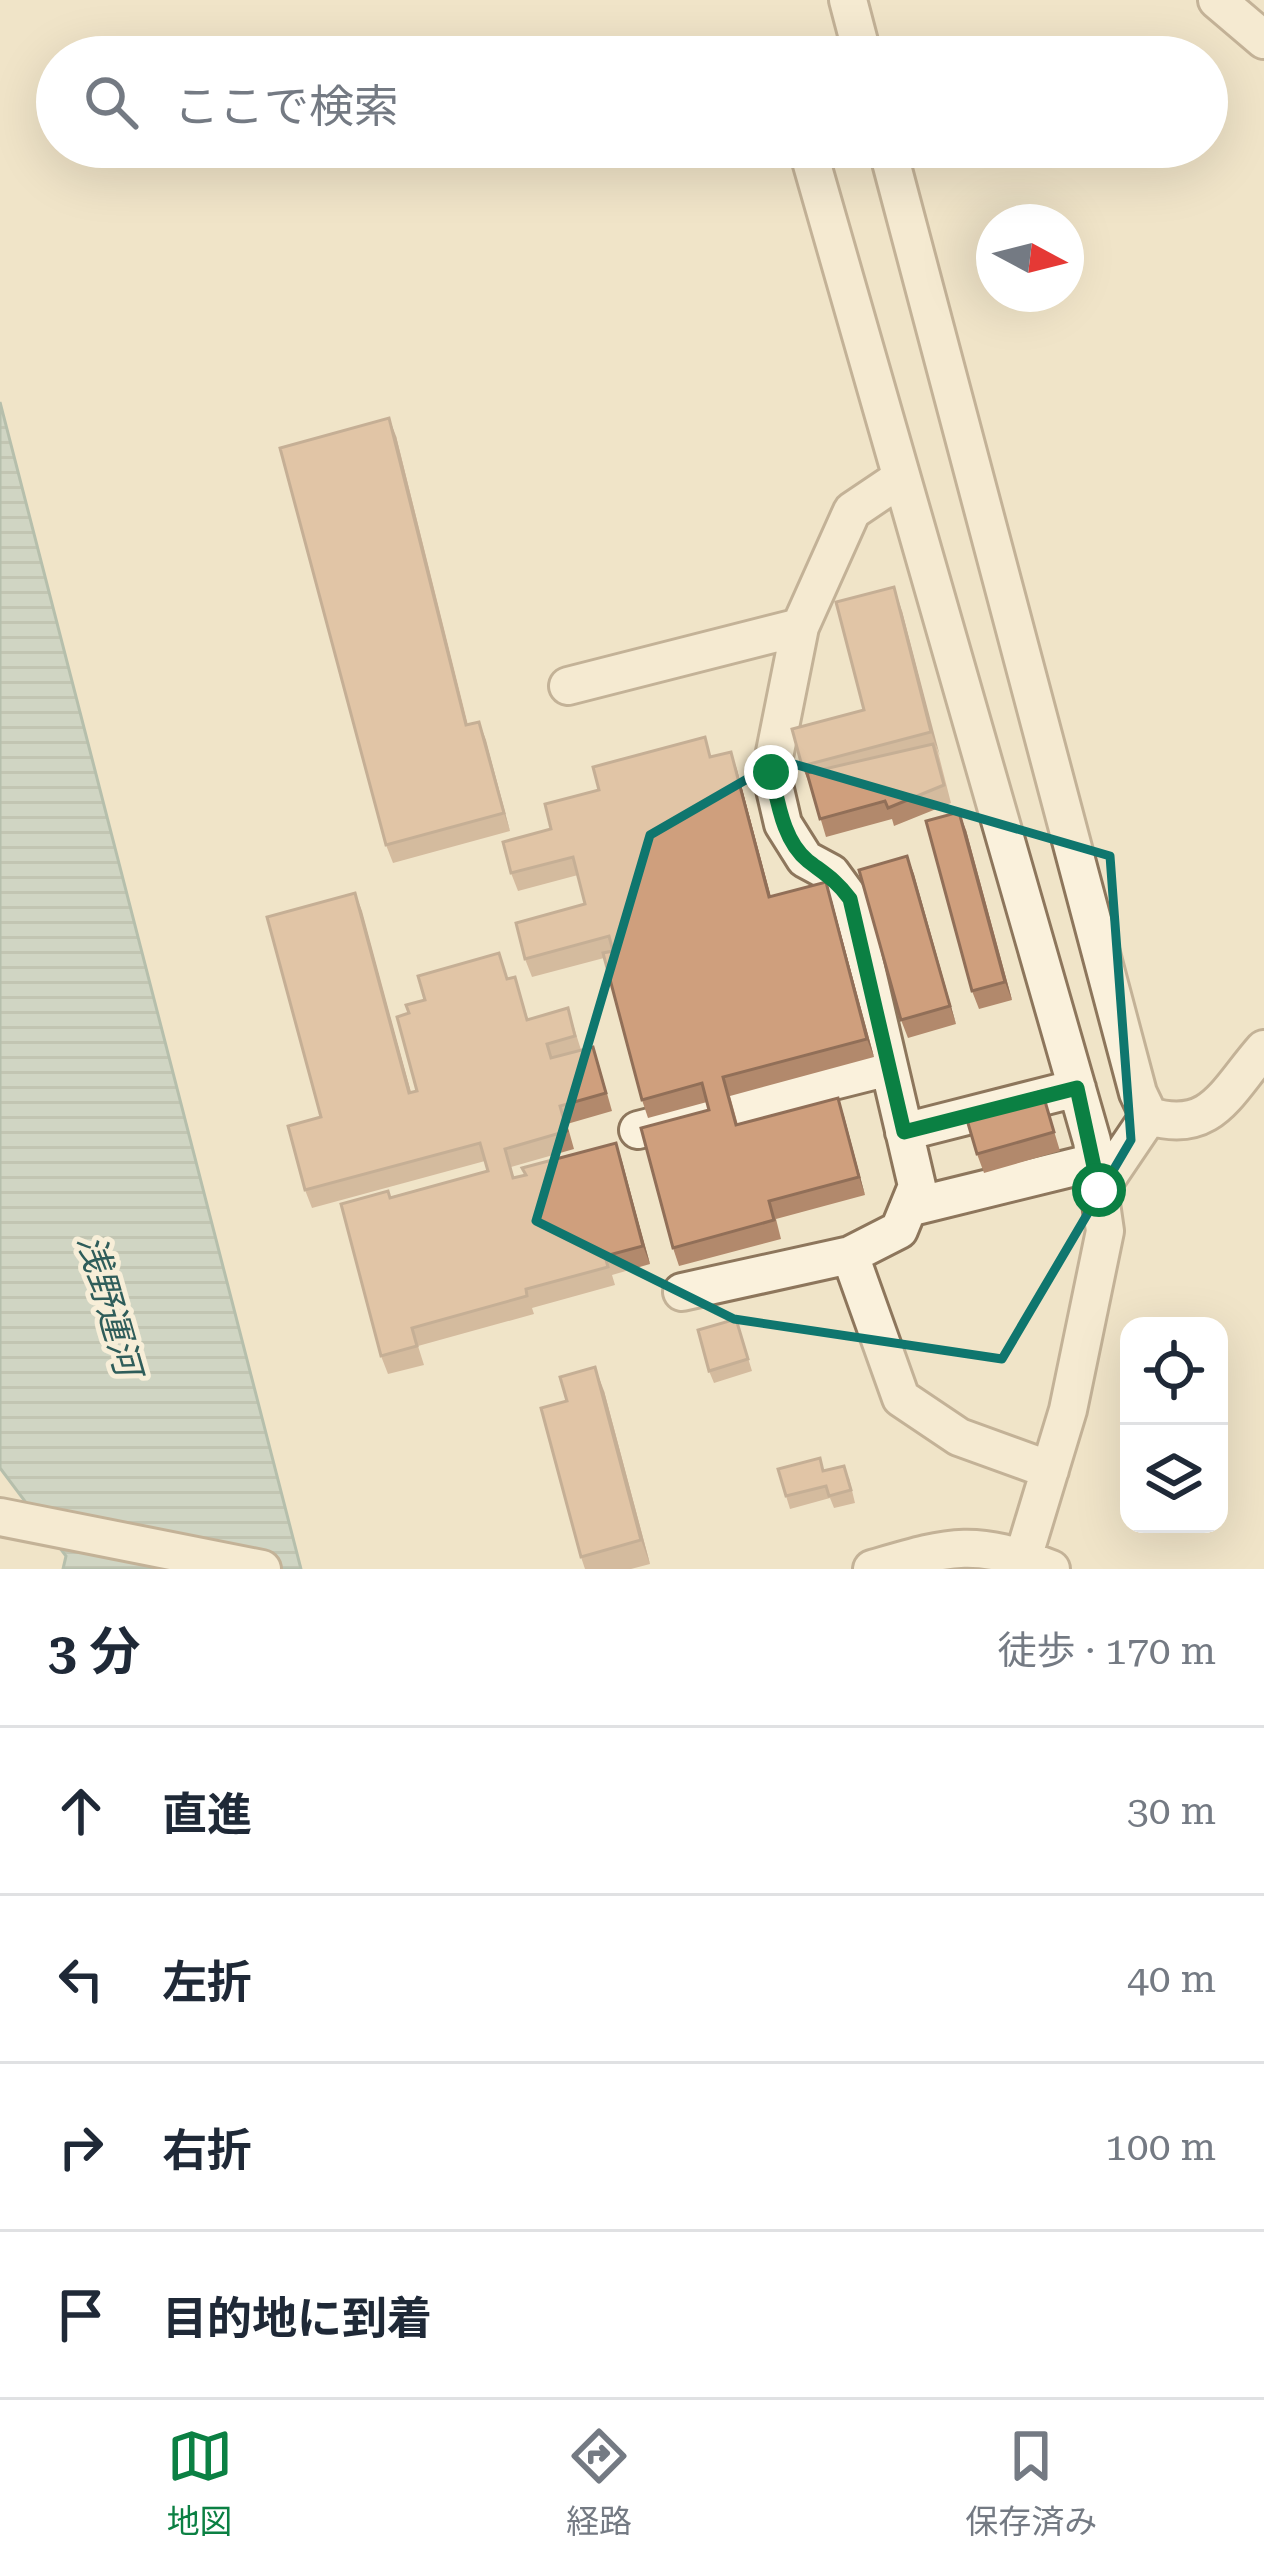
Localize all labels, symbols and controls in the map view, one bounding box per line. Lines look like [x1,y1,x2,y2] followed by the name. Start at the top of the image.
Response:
[36,36,1228,168] search box
[78,69,144,135] icon: search
[174,80,399,133] text: ここで検索
[976,204,1084,312] north arrow
[744,745,798,799] route end
[1072,1163,1126,1217] route start
[69,1230,151,1386] water label: 浅野運河
[1120,1317,1228,1533] map controls
[1120,1317,1228,1425] button: locate
[1120,1425,1228,1533] button: layers
[48,1622,140,1681] text: 3 分
[997,1628,1216,1674] text: 徒歩 · 170 m
[48,1778,114,1844] icon: ahead
[162,1788,252,1841] text: 直進
[1127,1788,1216,1834] text: 30 m
[48,1946,114,2012] icon: left
[162,1956,252,2009] text: 左折
[1127,1956,1216,2002] text: 40 m
[48,2114,114,2180] icon: right
[162,2124,252,2177] text: 右折
[1105,2124,1216,2170] text: 100 m
[48,2282,114,2348] icon: arrive
[162,2292,432,2345] text: 目的地に到着
[167,2423,233,2543] tab: 地図
[566,2423,632,2543] tab: 経路
[965,2423,1097,2543] tab: 保存済み

